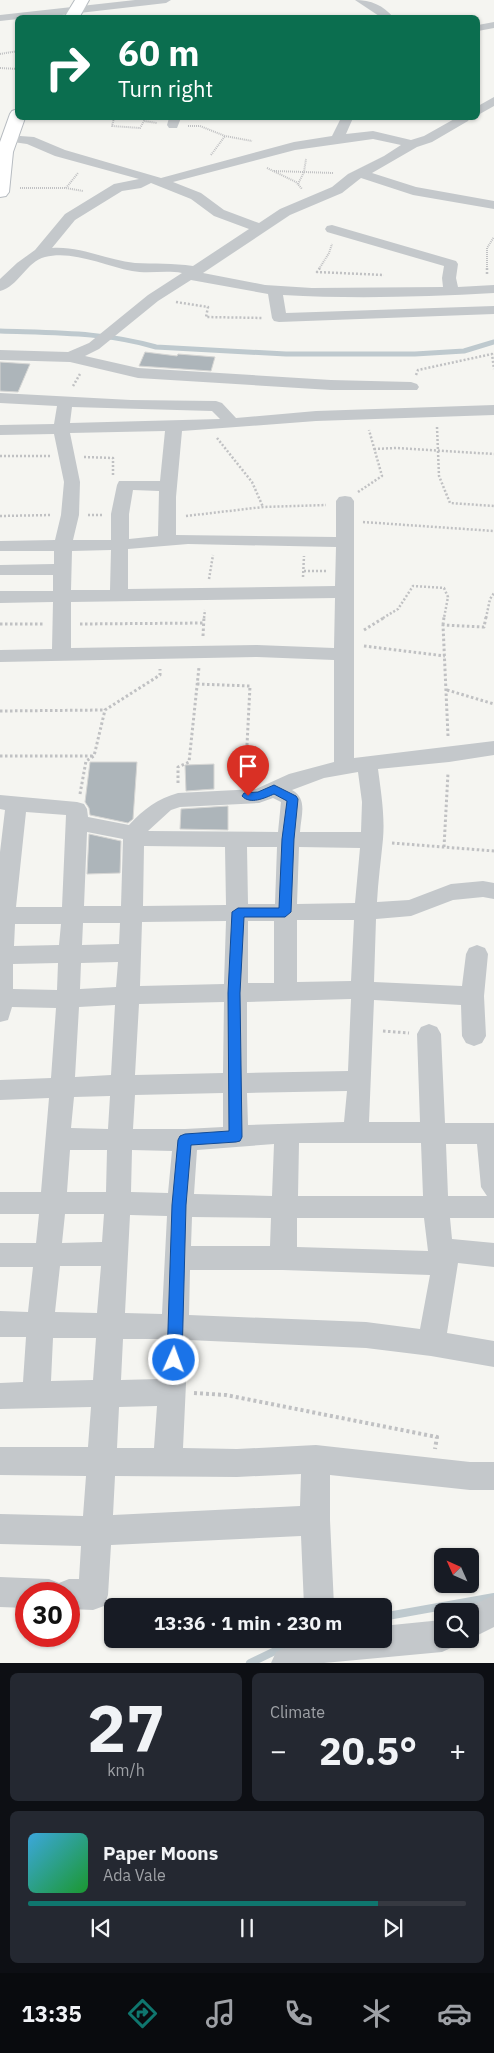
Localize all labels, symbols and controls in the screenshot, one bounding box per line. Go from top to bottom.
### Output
text: 60 m [118,30,200,76]
icon: right [35,35,100,100]
text: Turn right [118,74,213,103]
pin [227,745,269,796]
icon: arrive [234,752,262,780]
position arrow [147,1333,199,1385]
north arrow [434,1548,479,1592]
map controls [434,1548,479,1648]
speed limit sign: 30 [15,1582,80,1647]
button: search [434,1603,479,1648]
text: 13:36 · 1 min · 230 m [154,1611,342,1635]
text: 27 [87,1685,165,1770]
text: Climate [270,1702,325,1722]
text: 20.5° [319,1726,417,1775]
text: − [270,1732,287,1769]
text: + [449,1732,466,1769]
text: km/h [107,1760,145,1780]
text: Paper Moons [103,1841,218,1865]
text: Ada Vale [103,1865,166,1885]
icon: previous [87,1914,115,1942]
icon: pause [233,1914,261,1942]
icon: next [379,1914,407,1942]
icon: directions [125,1996,160,2031]
icon: music [203,1996,238,2031]
icon: phone [281,1996,316,2031]
icon: climate [359,1996,394,2031]
icon: car [437,1996,472,2031]
text: 13:35 [22,1999,82,2028]

